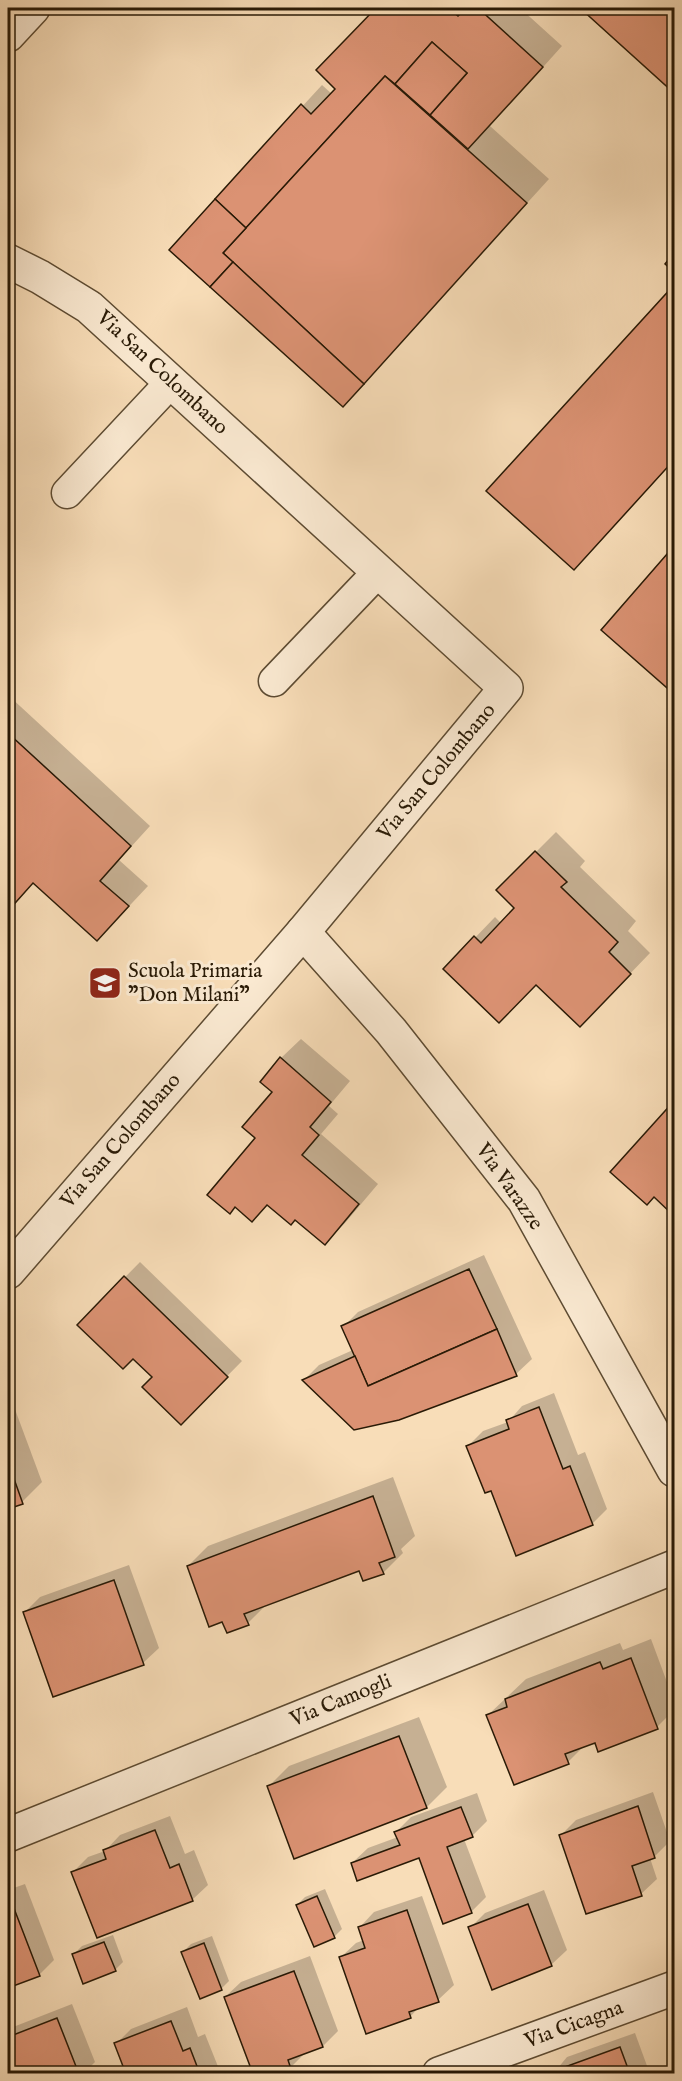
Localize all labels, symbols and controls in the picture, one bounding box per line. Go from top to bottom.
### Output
street label: Via San Colombano [90,304,234,441]
street label: Via San Colombano [371,698,502,847]
place label: Scuola Primaria "Don Milani" [128,958,263,1009]
school or university icon: Scuola Primaria "Don Milani" [87,965,123,1001]
street label: Via San Colombano [54,1068,187,1215]
street label: Via Varazze [469,1137,549,1236]
street label: Via Camogli [285,1668,396,1734]
street label: Via Cicagna [520,1994,628,2056]

